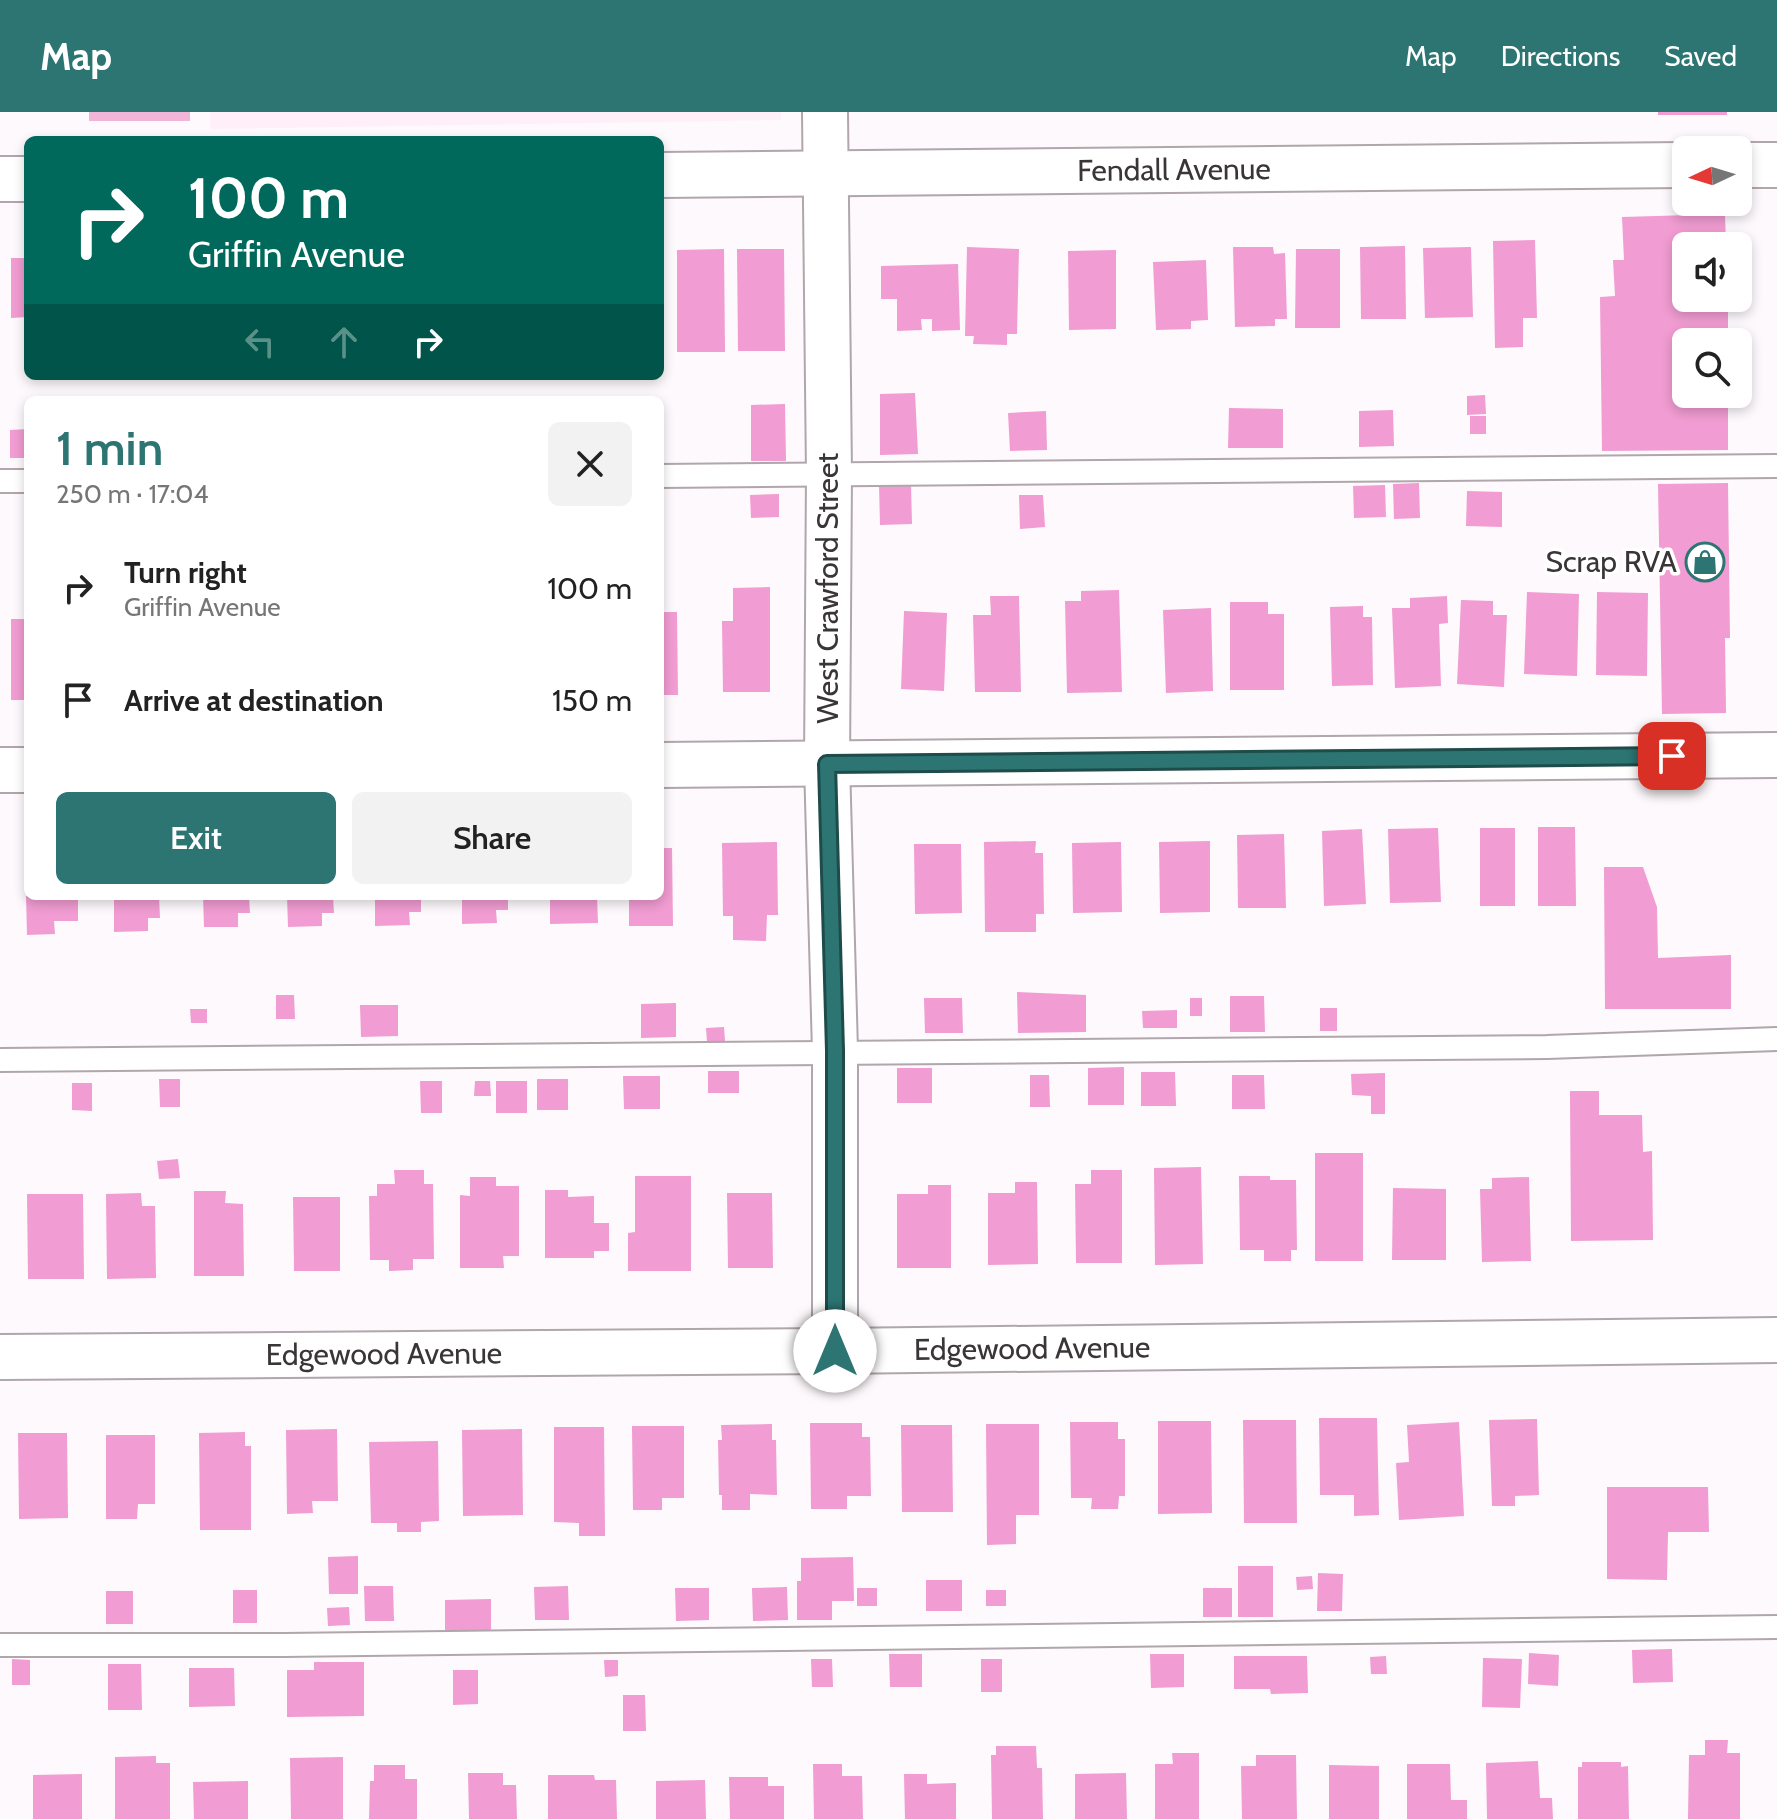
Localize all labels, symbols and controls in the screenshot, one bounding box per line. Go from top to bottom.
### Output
text: Map [40,33,112,80]
text: Map [1405,39,1457,73]
text: Directions [1501,39,1620,73]
text: Saved [1664,39,1737,73]
north arrow [1672,136,1752,216]
map controls [1672,136,1752,408]
street label: Fendall Avenue [1077,150,1271,189]
text: 100 m [188,164,349,232]
icon: right [56,168,160,272]
text: Griffin Avenue [188,232,405,276]
button: sound [1672,232,1752,312]
icon: left [238,320,282,364]
icon: ahead [322,320,366,364]
icon: right [406,320,450,364]
button: search [1672,328,1752,408]
text: 1 min [56,419,163,477]
button: close [548,422,632,506]
street label: West Crawford Street [809,453,846,723]
text: 250 m · 17:04 [56,478,209,510]
shop icon: Scrap RVA [1684,541,1726,583]
place label: Scrap RVA [1545,543,1678,580]
text: Turn right [124,554,247,591]
icon: right [56,566,100,610]
text: 100 m [547,570,632,607]
text: Griffin Avenue [124,591,281,623]
icon: arrive [56,678,100,722]
text: Arrive at destination [124,682,384,719]
text: 150 m [552,682,632,719]
pin [1638,722,1706,790]
icon: arrive [1650,734,1694,778]
button: Exit [56,792,336,884]
button: Share [352,792,632,884]
position arrow [793,1309,877,1393]
street label: Edgewood Avenue [914,1328,1150,1368]
street label: Edgewood Avenue [266,1334,502,1373]

